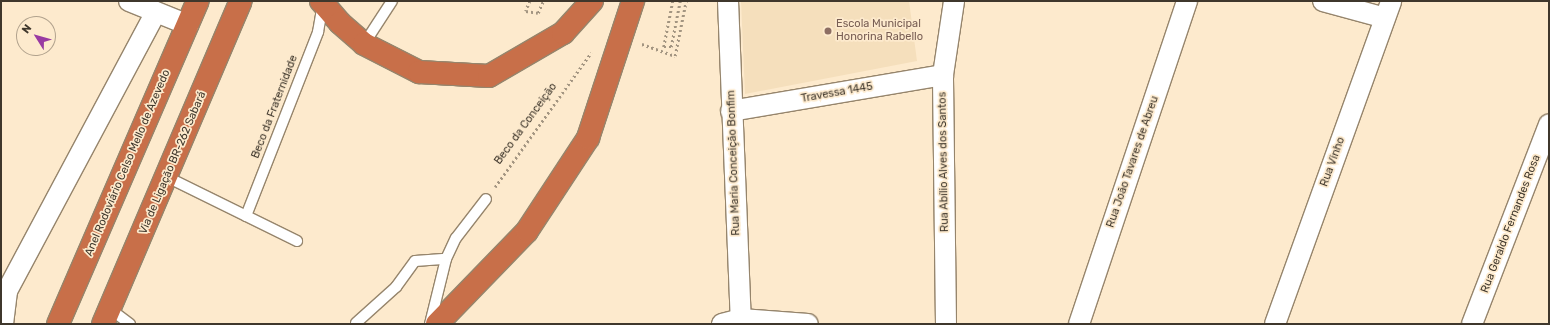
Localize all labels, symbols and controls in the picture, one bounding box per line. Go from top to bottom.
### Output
north arrow [16,16,56,56]
place label: Escola Municipal Honorina Rabello [836,18,923,44]
text: N [19,22,34,36]
marker: Escola Municipal Honorina Rabello [823,26,833,36]
street label: Beco da Fraternidade [249,53,301,161]
street label: Anel Rodoviário Celso Mello de Azevedo [83,68,173,258]
street label: Travessa 1445 [800,80,874,106]
street label: Beco da Conceição [492,81,560,167]
street label: Via de Ligação BR-262 Sabará [137,90,209,236]
street label: Rua Maria Conceição Bonfim [725,90,743,236]
street label: Rua Abílio Alves dos Santos [936,91,952,233]
street label: Rua João Tavares de Abreu [1104,94,1162,230]
street label: Rua Vinho [1318,135,1348,189]
street label: Rua Geraldo Fernandes Rosa [1479,153,1543,295]

